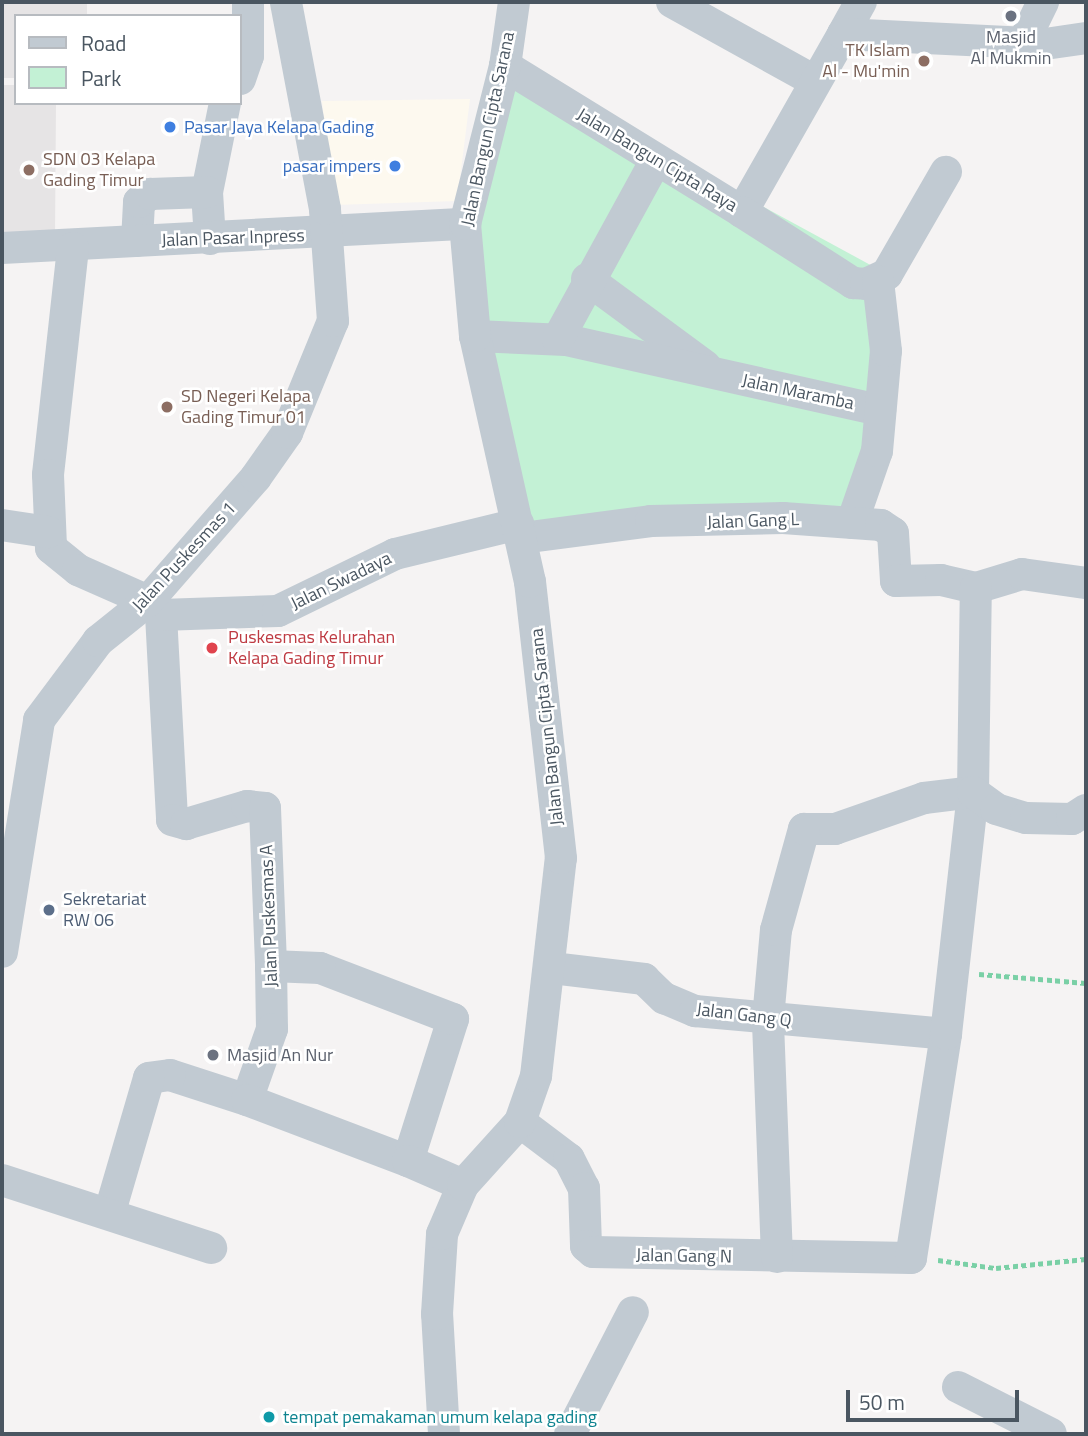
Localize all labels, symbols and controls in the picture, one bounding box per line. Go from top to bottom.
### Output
marker: Masjid Al Mukmin [1003,8,1019,24]
legend [14,14,242,105]
text: Road [81,27,126,59]
place label: Masjid Al Mukmin [971,27,1051,70]
street label: Jalan Bangun Cipta Sarana [457,30,519,228]
place label: TK Islam Al - Mu'min [822,40,910,82]
marker: TK Islam Al - Mu'min [916,53,932,69]
text: Park [81,62,121,94]
street label: Jalan Bangun Cipta Raya [573,104,741,216]
place label: Pasar Jaya Kelapa Gading [184,116,374,138]
marker: Pasar Jaya Kelapa Gading [162,119,178,135]
place label: SDN 03 Kelapa Gading Timur [43,149,155,192]
place label: pasar impers [283,155,381,177]
marker: pasar impers [387,158,403,174]
marker: SDN 03 Kelapa Gading Timur [21,162,37,178]
street label: Jalan Pasar Inpress [161,225,305,251]
street label: Jalan Maramba [740,370,856,414]
place label: SD Negeri Kelapa Gading Timur 01 [181,386,311,428]
marker: SD Negeri Kelapa Gading Timur 01 [159,399,175,415]
street label: Jalan Puskesmas 1 [128,498,240,616]
street label: Jalan Gang L [706,509,800,533]
street label: Jalan Swadaya [287,547,395,615]
place label: Puskesmas Kelurahan Kelapa Gading Timur [228,627,395,670]
street label: Jalan Bangun Cipta Sarana [526,627,568,827]
marker: Puskesmas Kelurahan Kelapa Gading Timur [202,638,222,658]
street label: Jalan Puskesmas A [256,844,282,988]
place label: Sekretariat RW 06 [63,889,146,932]
marker: Sekretariat RW 06 [41,902,57,918]
street label: Jalan Gang Q [695,998,793,1032]
place label: Masjid An Nur [227,1044,333,1066]
marker: Masjid An Nur [205,1047,221,1063]
street label: Jalan Gang N [636,1244,732,1268]
scale bar [850,1376,1023,1420]
text: 50 m [859,1386,905,1418]
place label: tempat pemakaman umum kelapa gading [283,1406,597,1428]
marker: tempat pemakaman umum kelapa gading [261,1409,277,1425]

